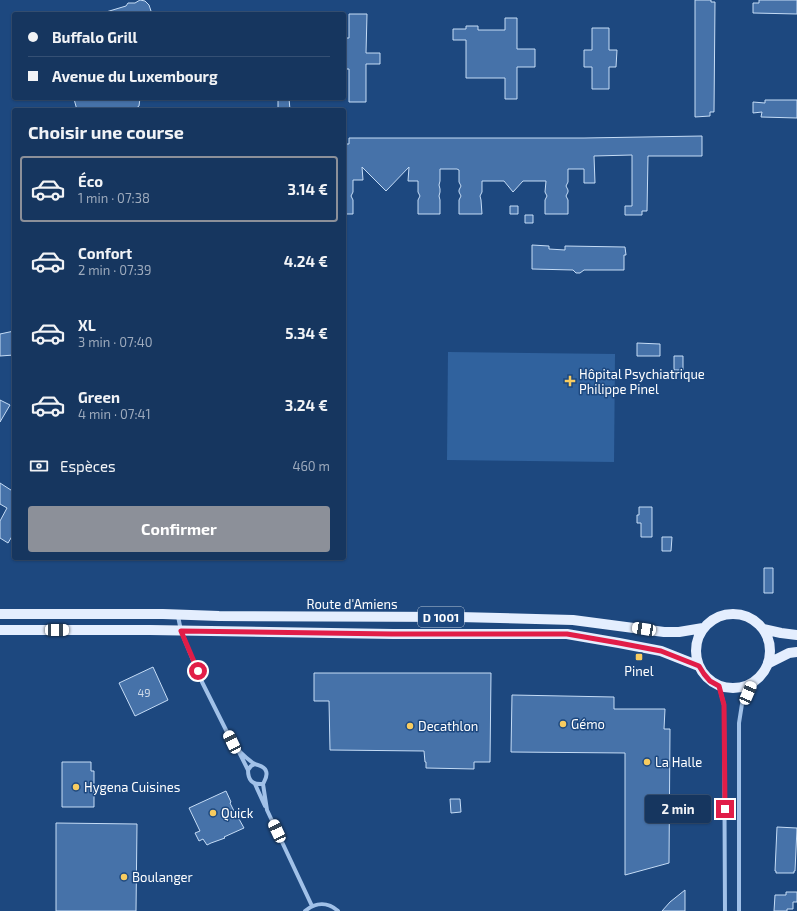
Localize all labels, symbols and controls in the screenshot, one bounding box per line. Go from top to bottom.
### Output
text: Buffalo Grill [52,28,137,46]
text: Avenue du Luxembourg [52,67,218,85]
text: Choisir une course [28,121,184,143]
icon: car [30,171,66,207]
text: Éco [78,172,103,190]
text: 3.14 € [288,180,328,198]
text: 1 min · 07:38 [78,190,150,206]
icon: car [30,243,66,279]
text: Confort [78,244,132,262]
text: 4.24 € [284,252,328,270]
text: 2 min · 07:39 [78,262,151,278]
icon: car [30,315,66,351]
text: XL [78,316,96,334]
text: 5.34 € [285,324,328,342]
text: 3 min · 07:40 [78,334,153,350]
place label: Hôpital Psychiatrique Philippe Pinel [579,366,705,397]
marker: Hôpital Psychiatrique Philippe Pinel [564,375,576,387]
icon: car [30,387,66,423]
text: Green [78,388,120,406]
text: 3.24 € [285,396,328,414]
text: 4 min · 07:41 [78,406,151,422]
icon: cash [28,455,50,477]
text: Espèces [60,457,116,475]
text: 460 m [292,458,330,474]
button: Confirmer [28,506,330,552]
street label: Route d'Amiens [306,596,398,612]
road number: D 1001 [418,607,464,627]
car [631,621,657,637]
car [45,624,69,636]
marker: Pinel [634,652,644,662]
route start [189,662,207,680]
place label: Pinel [624,663,654,679]
car [738,680,758,706]
house number: 49 [137,686,151,699]
place label: Gémo [571,716,605,732]
place label: Decathlon [418,718,478,734]
marker: Gémo [558,719,568,729]
marker: Decathlon [405,721,415,731]
car [221,729,243,755]
place label: La Halle [655,754,702,770]
marker: La Halle [642,757,652,767]
place label: Hygena Cuisines [84,779,180,795]
marker: Hygena Cuisines [71,782,81,792]
callout: 2 min [645,795,711,823]
route end [716,800,734,818]
text: 2 min [661,801,695,817]
place label: Quick [221,805,254,821]
marker: Quick [208,808,218,818]
car [266,818,288,844]
place label: Boulanger [132,869,193,885]
marker: Boulanger [119,872,129,882]

